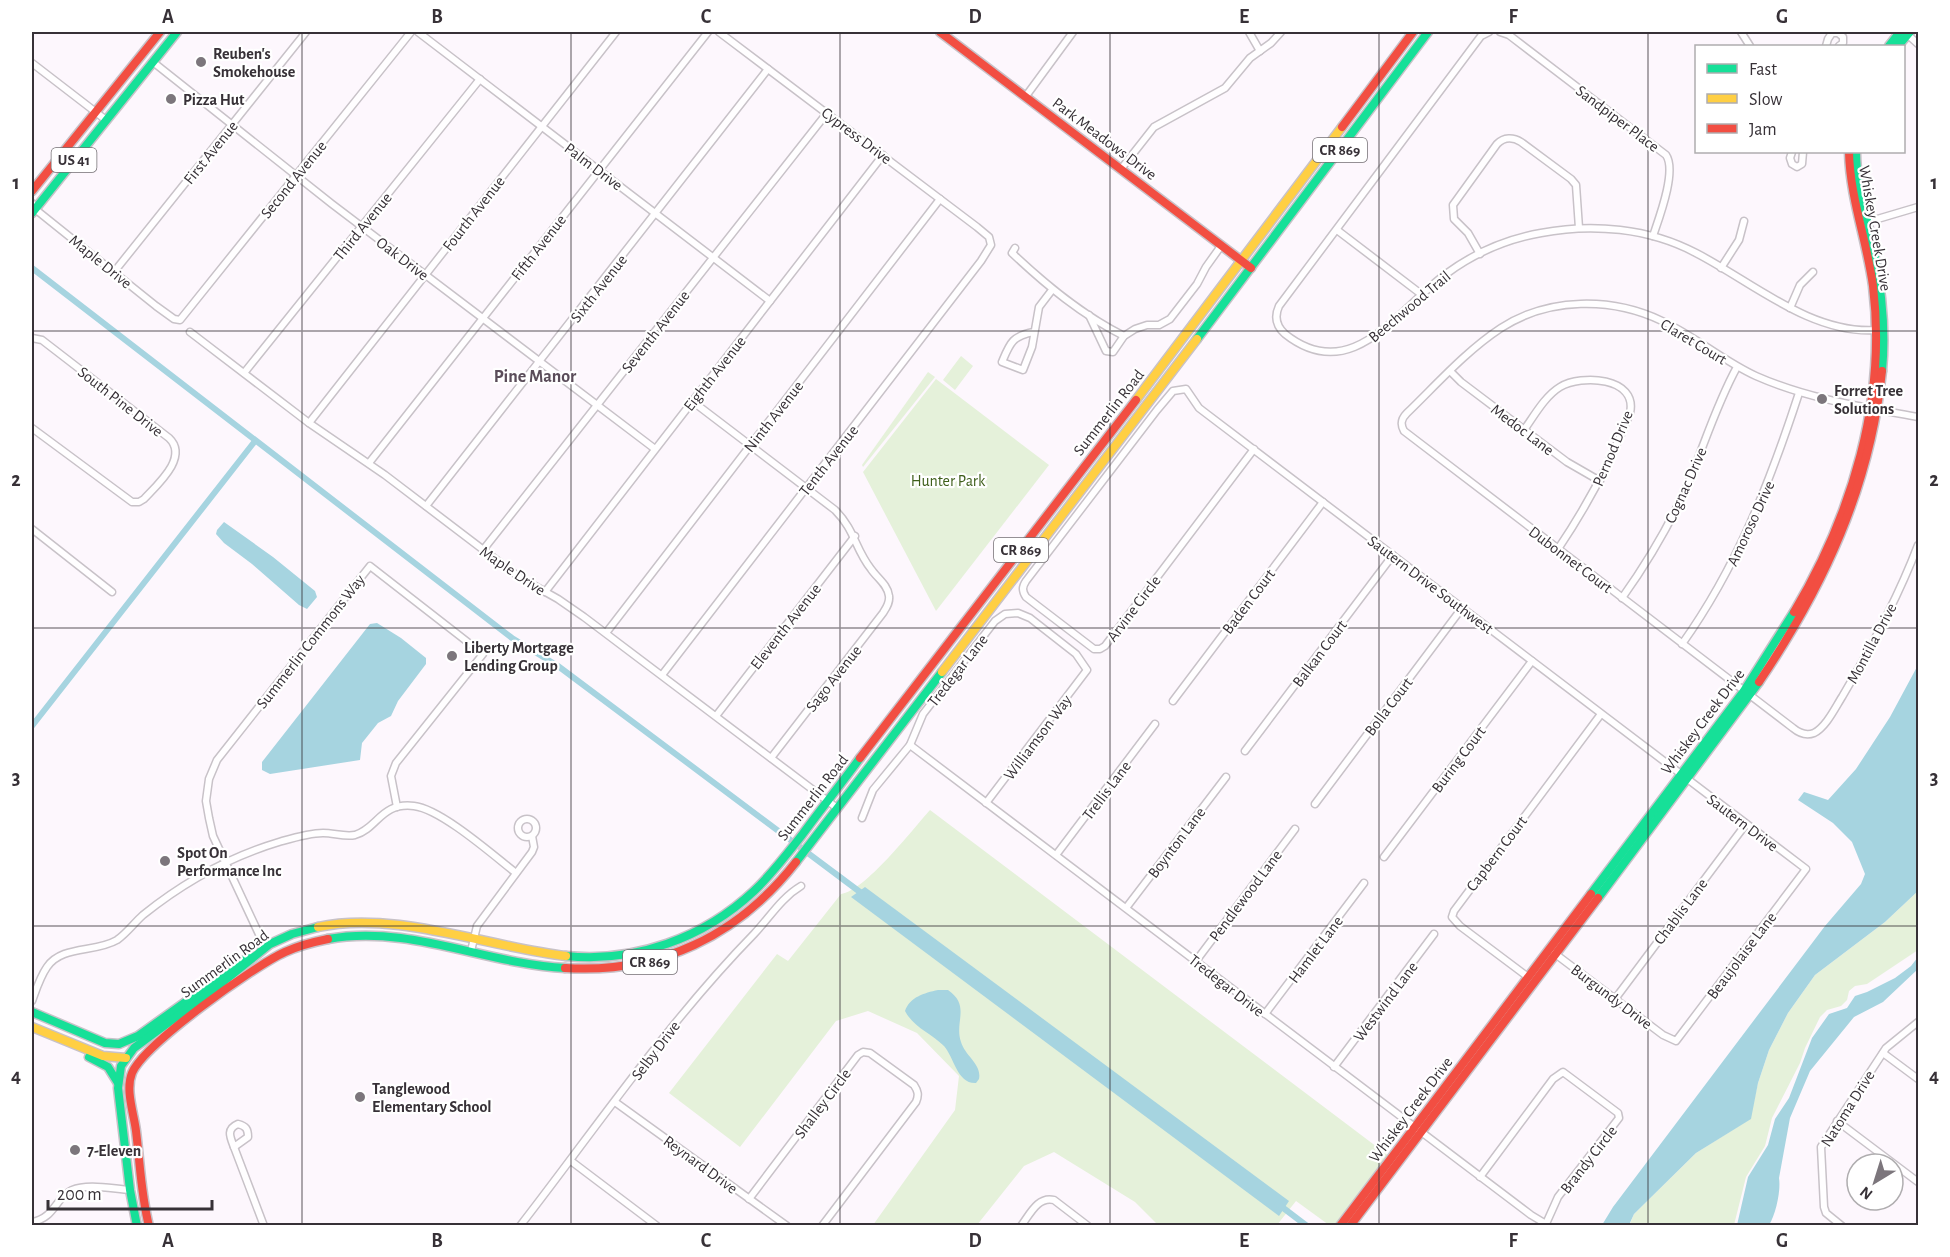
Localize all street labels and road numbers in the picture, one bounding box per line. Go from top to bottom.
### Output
street label: Sandpiper Place [1573,82,1662,155]
street label: Park Meadows Drive [1049,95,1159,183]
street label: Cypress Drive [818,104,894,168]
street label: First Avenue [181,118,241,187]
street label: Second Avenue [258,138,330,221]
road number: CR 869 [1313,138,1367,162]
street label: Palm Drive [561,140,625,194]
road number: US 41 [52,148,97,172]
street label: Whiskey Creek Drive [1855,164,1894,292]
street label: Fourth Avenue [440,173,508,254]
street label: Third Avenue [331,190,395,264]
street label: Fifth Avenue [508,212,569,283]
street label: Maple Drive [66,232,135,292]
street label: Oak Drive [373,234,431,283]
street label: Sixth Avenue [568,252,630,325]
street label: Beechwood Trail [1366,268,1454,346]
street label: Seventh Avenue [619,287,693,376]
street label: Claret Court [1658,316,1729,368]
street label: Eighth Avenue [681,333,749,414]
street label: South Pine Drive [75,364,166,440]
street label: Summerlin Road [1070,367,1147,459]
street label: Ninth Avenue [741,378,806,455]
street label: Medoc Lane [1488,401,1557,459]
street label: Pernod Drive [1590,408,1636,489]
street label: Tenth Avenue [796,422,861,499]
street label: Cognac Drive [1662,445,1710,526]
street label: Amoroso Drive [1724,478,1778,569]
street label: Dubonnet Court [1526,523,1615,596]
street label: Sautern Drive Southwest [1365,533,1496,637]
road number: CR 869 [994,538,1048,562]
street label: Maple Drive [477,543,548,599]
street label: Baden Court [1219,566,1278,637]
street label: Summerlin Commons Way [254,571,369,712]
street label: Arvine Circle [1104,573,1164,645]
street label: Eleventh Avenue [747,581,824,672]
street label: Montilla Drive [1844,601,1900,686]
street label: Balkan Court [1290,617,1350,690]
street label: Tredegar Lane [925,631,991,710]
street label: Sago Avenue [803,642,865,715]
street label: Whiskey Creek Drive [1658,666,1748,778]
street label: Bolla Court [1362,674,1416,739]
street label: Williamson Way [1001,692,1076,784]
street label: Buring Court [1429,723,1489,796]
street label: Summerlin Road [774,752,851,844]
street label: Trellis Lane [1080,758,1134,823]
street label: Sautern Drive [1704,791,1781,855]
street label: Boynton Lane [1145,804,1209,882]
street label: Capbern Court [1463,813,1530,894]
street label: Pendlewood Lane [1206,847,1285,944]
street label: Chablis Lane [1651,876,1711,948]
street label: Beaujolaise Lane [1704,909,1780,1003]
street label: Hamlet Lane [1286,913,1346,986]
street label: Summerlin Road [178,927,271,1001]
road number: CR 869 [623,950,677,974]
street label: Tredegar Drive [1186,952,1267,1020]
street label: Westwind Lane [1351,959,1421,1044]
street label: Burgundy Drive [1567,961,1655,1033]
street label: Selby Drive [629,1018,684,1084]
street label: Whiskey Creek Drive [1366,1054,1456,1166]
street label: Shalley Circle [792,1066,855,1142]
street label: Natoma Drive [1818,1068,1878,1150]
street label: Brandy Circle [1557,1123,1621,1197]
street label: Reynard Drive [660,1133,740,1198]

